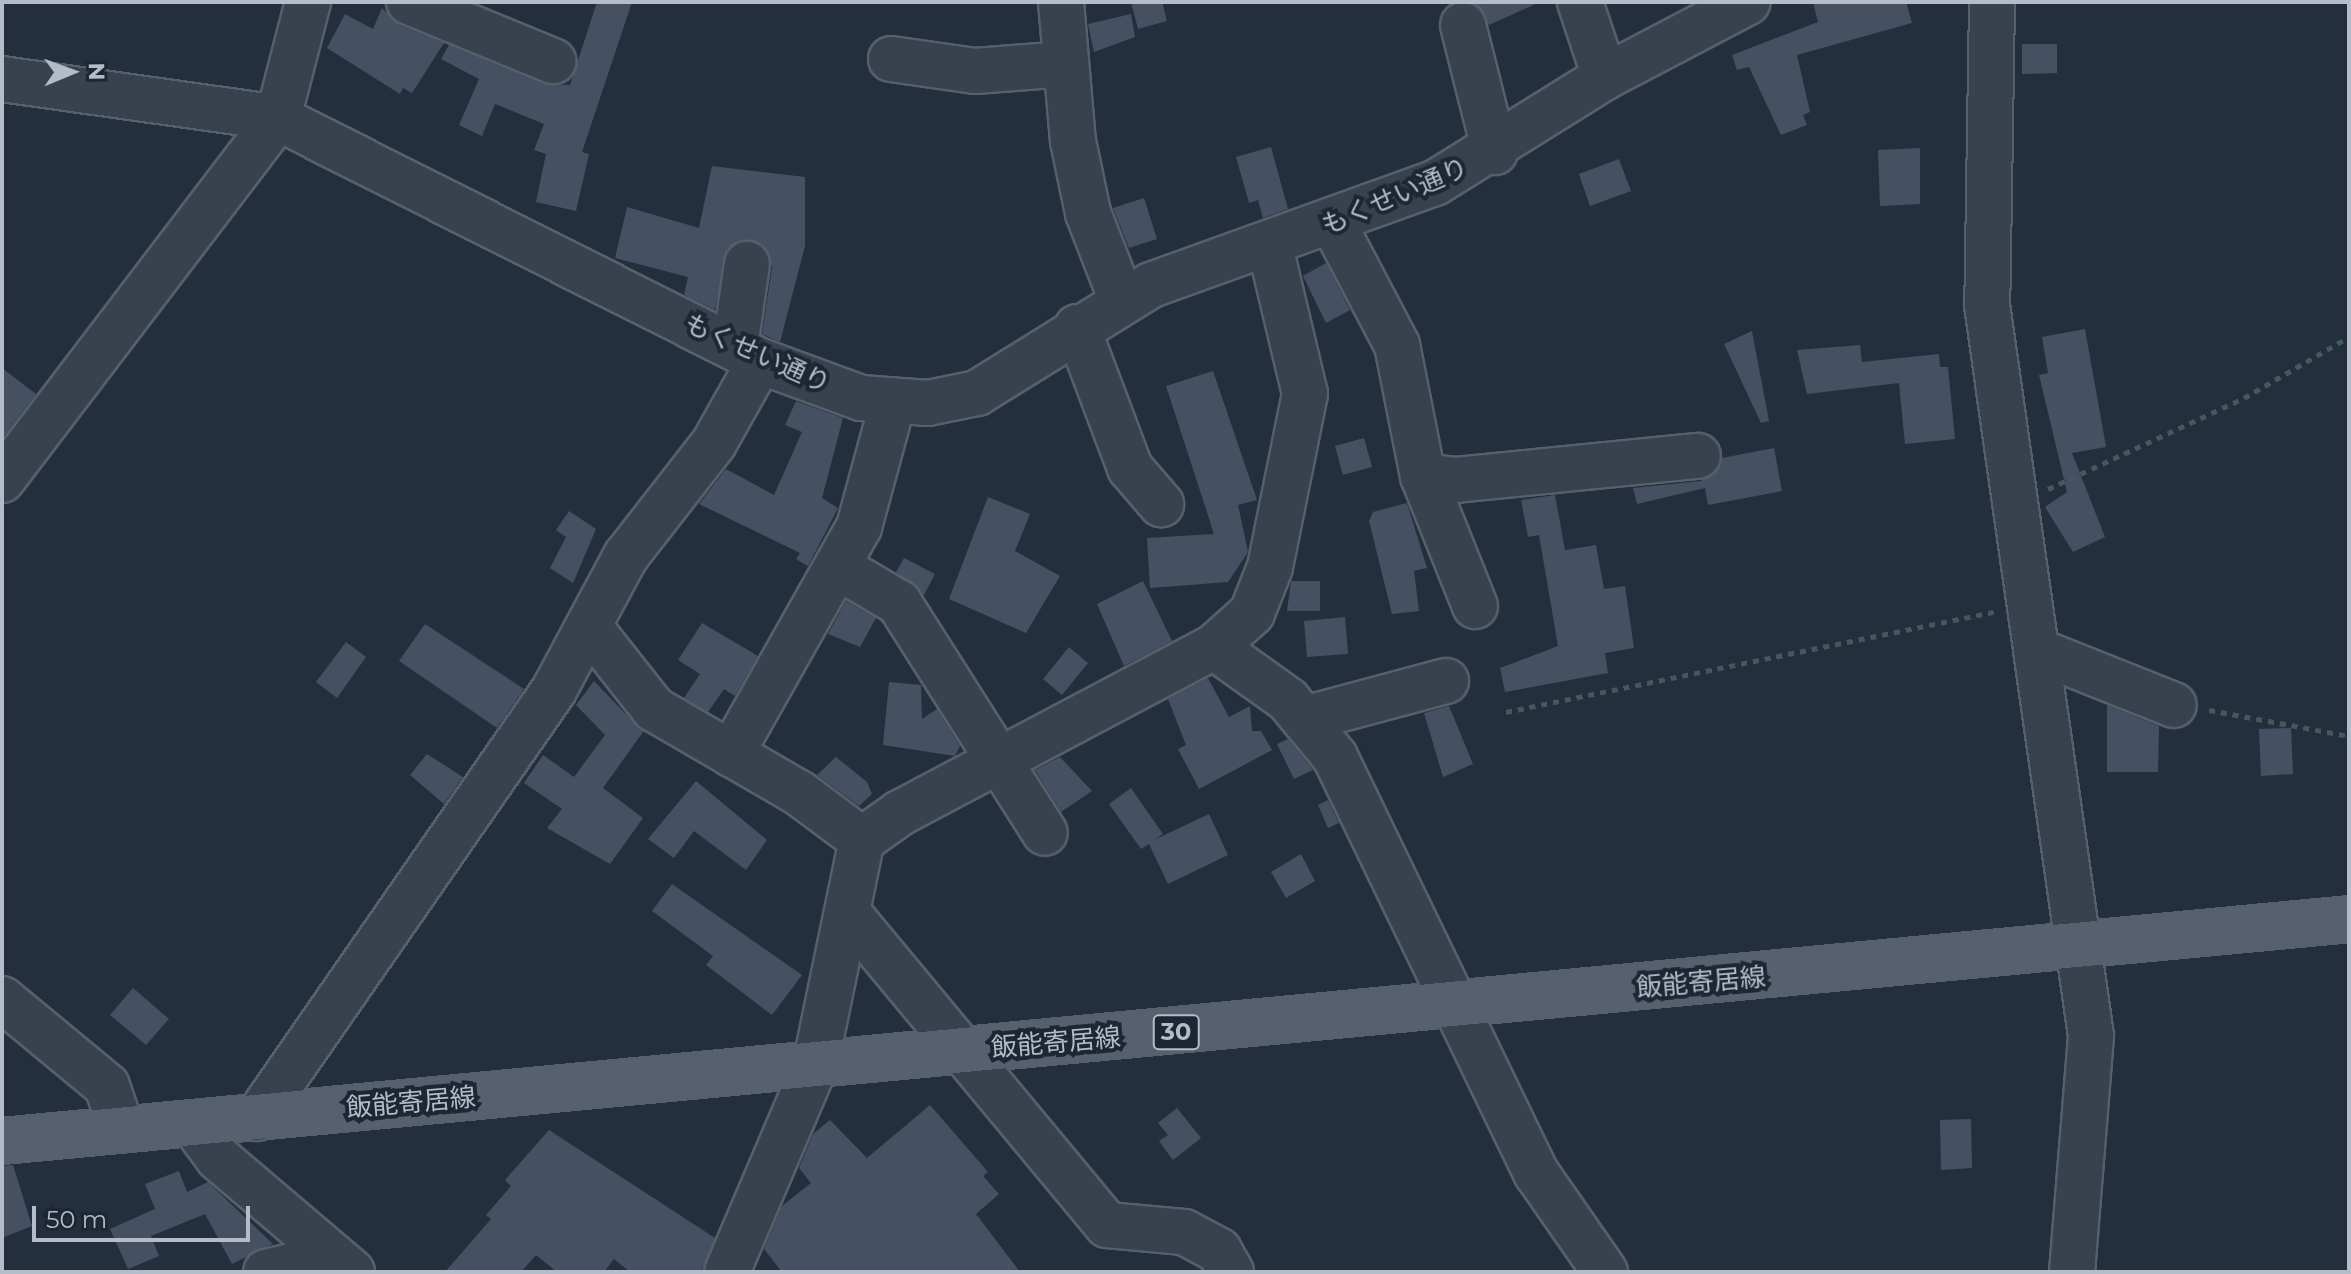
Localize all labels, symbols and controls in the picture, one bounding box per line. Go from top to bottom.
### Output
north arrow [32,32,112,112]
text: N [83,62,110,81]
street label: もくせい通り [1317,152,1473,242]
street label: もくせい通り [679,308,835,400]
street label: 飯能寄居線 [1635,962,1767,1004]
road number: 30 [1152,1012,1200,1052]
street label: 飯能寄居線 [990,1022,1122,1064]
street label: 飯能寄居線 [345,1082,477,1124]
scale bar [36,1190,254,1240]
text: 50 m [46,1205,107,1234]

